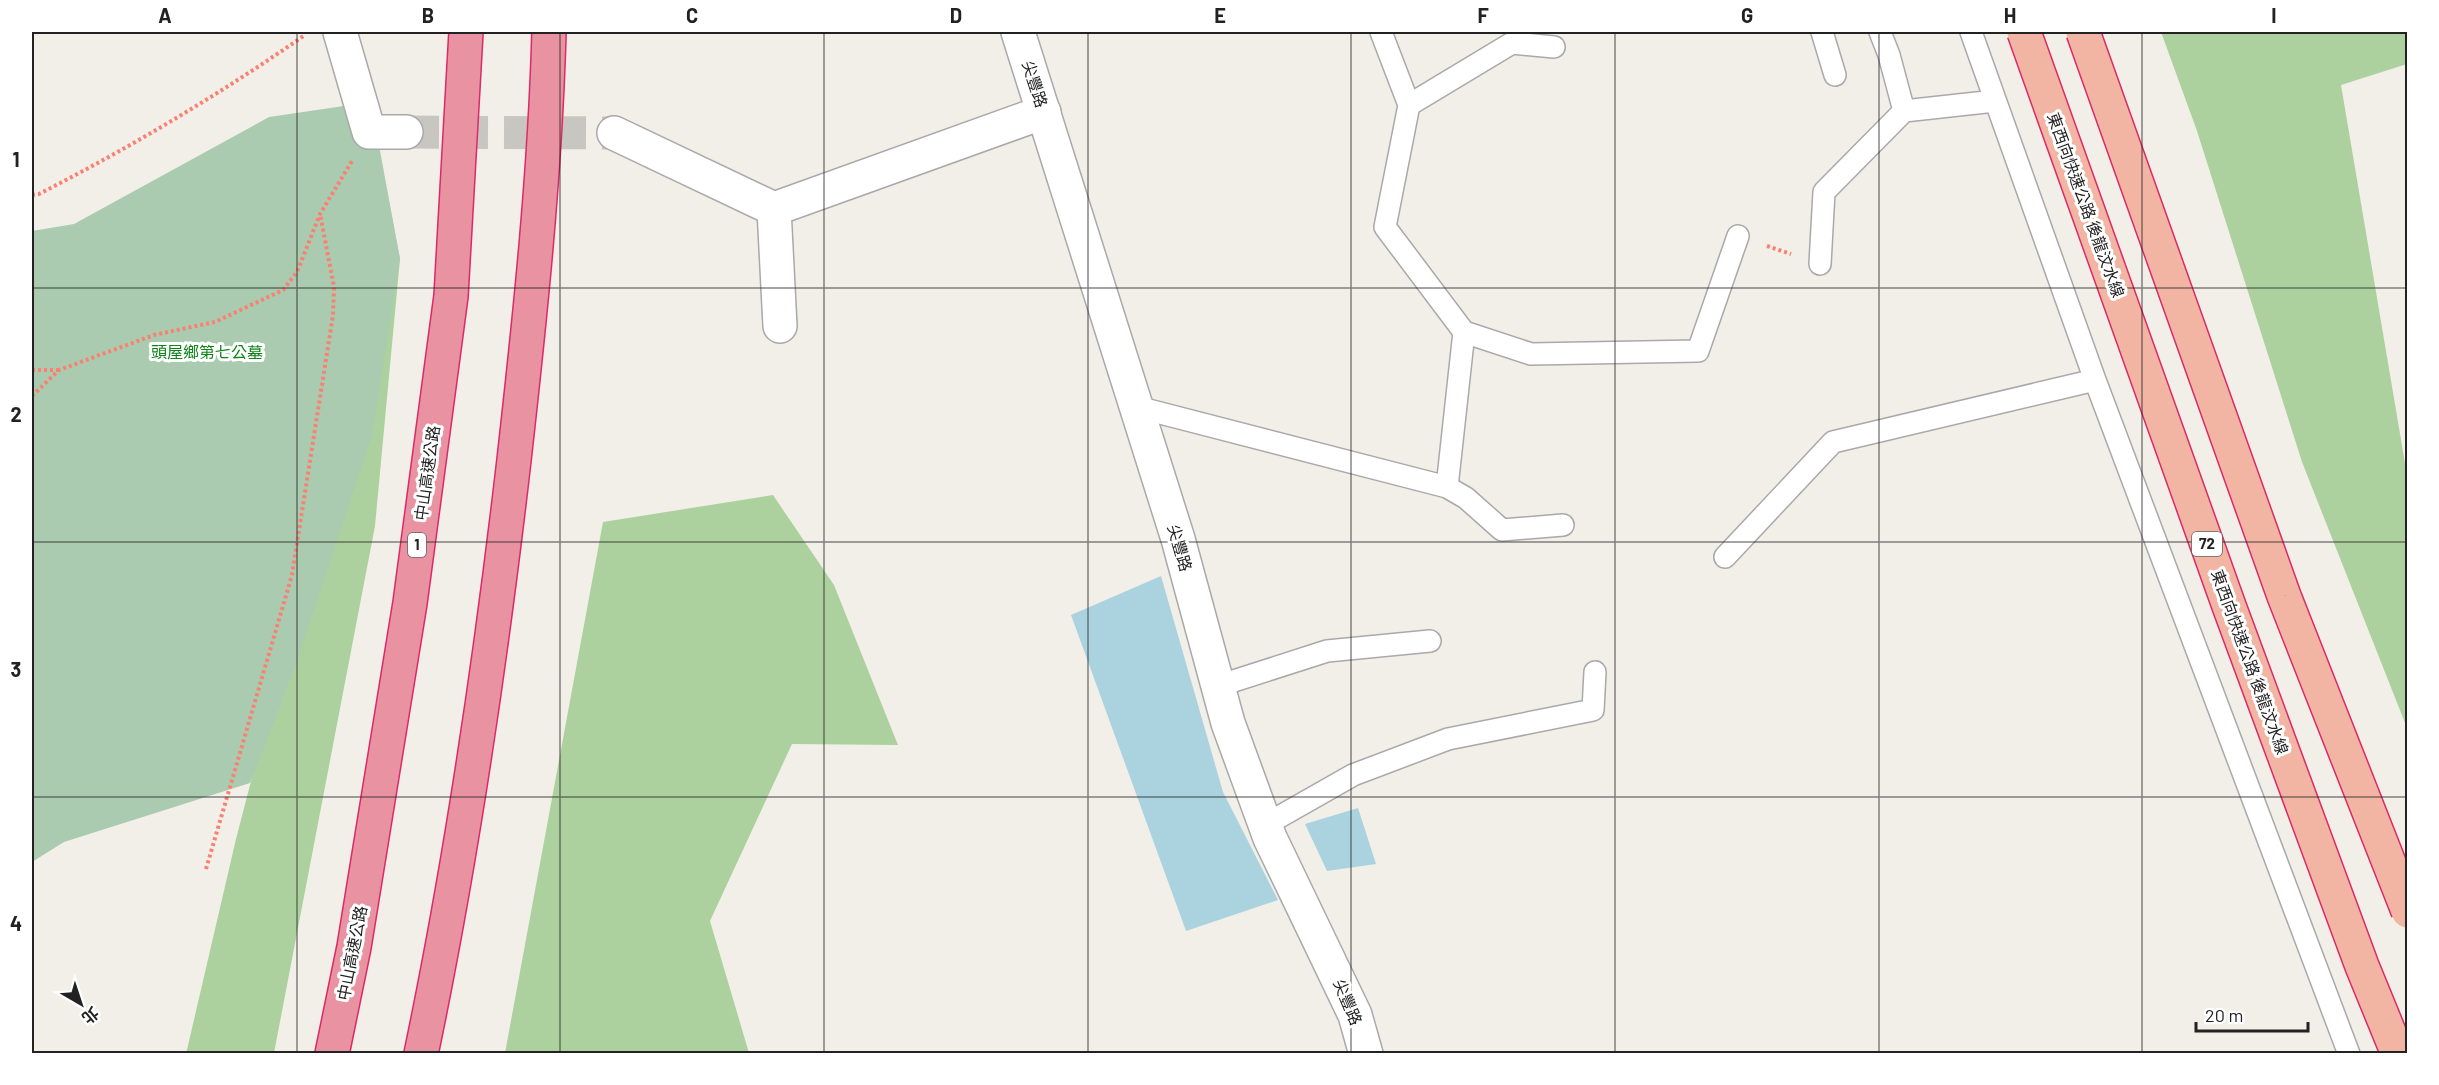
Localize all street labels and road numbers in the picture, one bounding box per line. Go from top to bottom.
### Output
street label: 尖豐路 [1019,58,1052,110]
street label: 東西向快速公路 後龍汶水線 [2044,110,2129,300]
street label: 中山高速公路 [410,424,443,522]
street label: 尖豐路 [1165,522,1196,574]
road number: 72 [2192,532,2222,556]
road number: 1 [408,533,426,557]
street label: 東西向快速公路 後龍汶水線 [2208,567,2293,757]
street label: 中山高速公路 [333,904,370,1002]
street label: 尖豐路 [1330,976,1367,1028]

